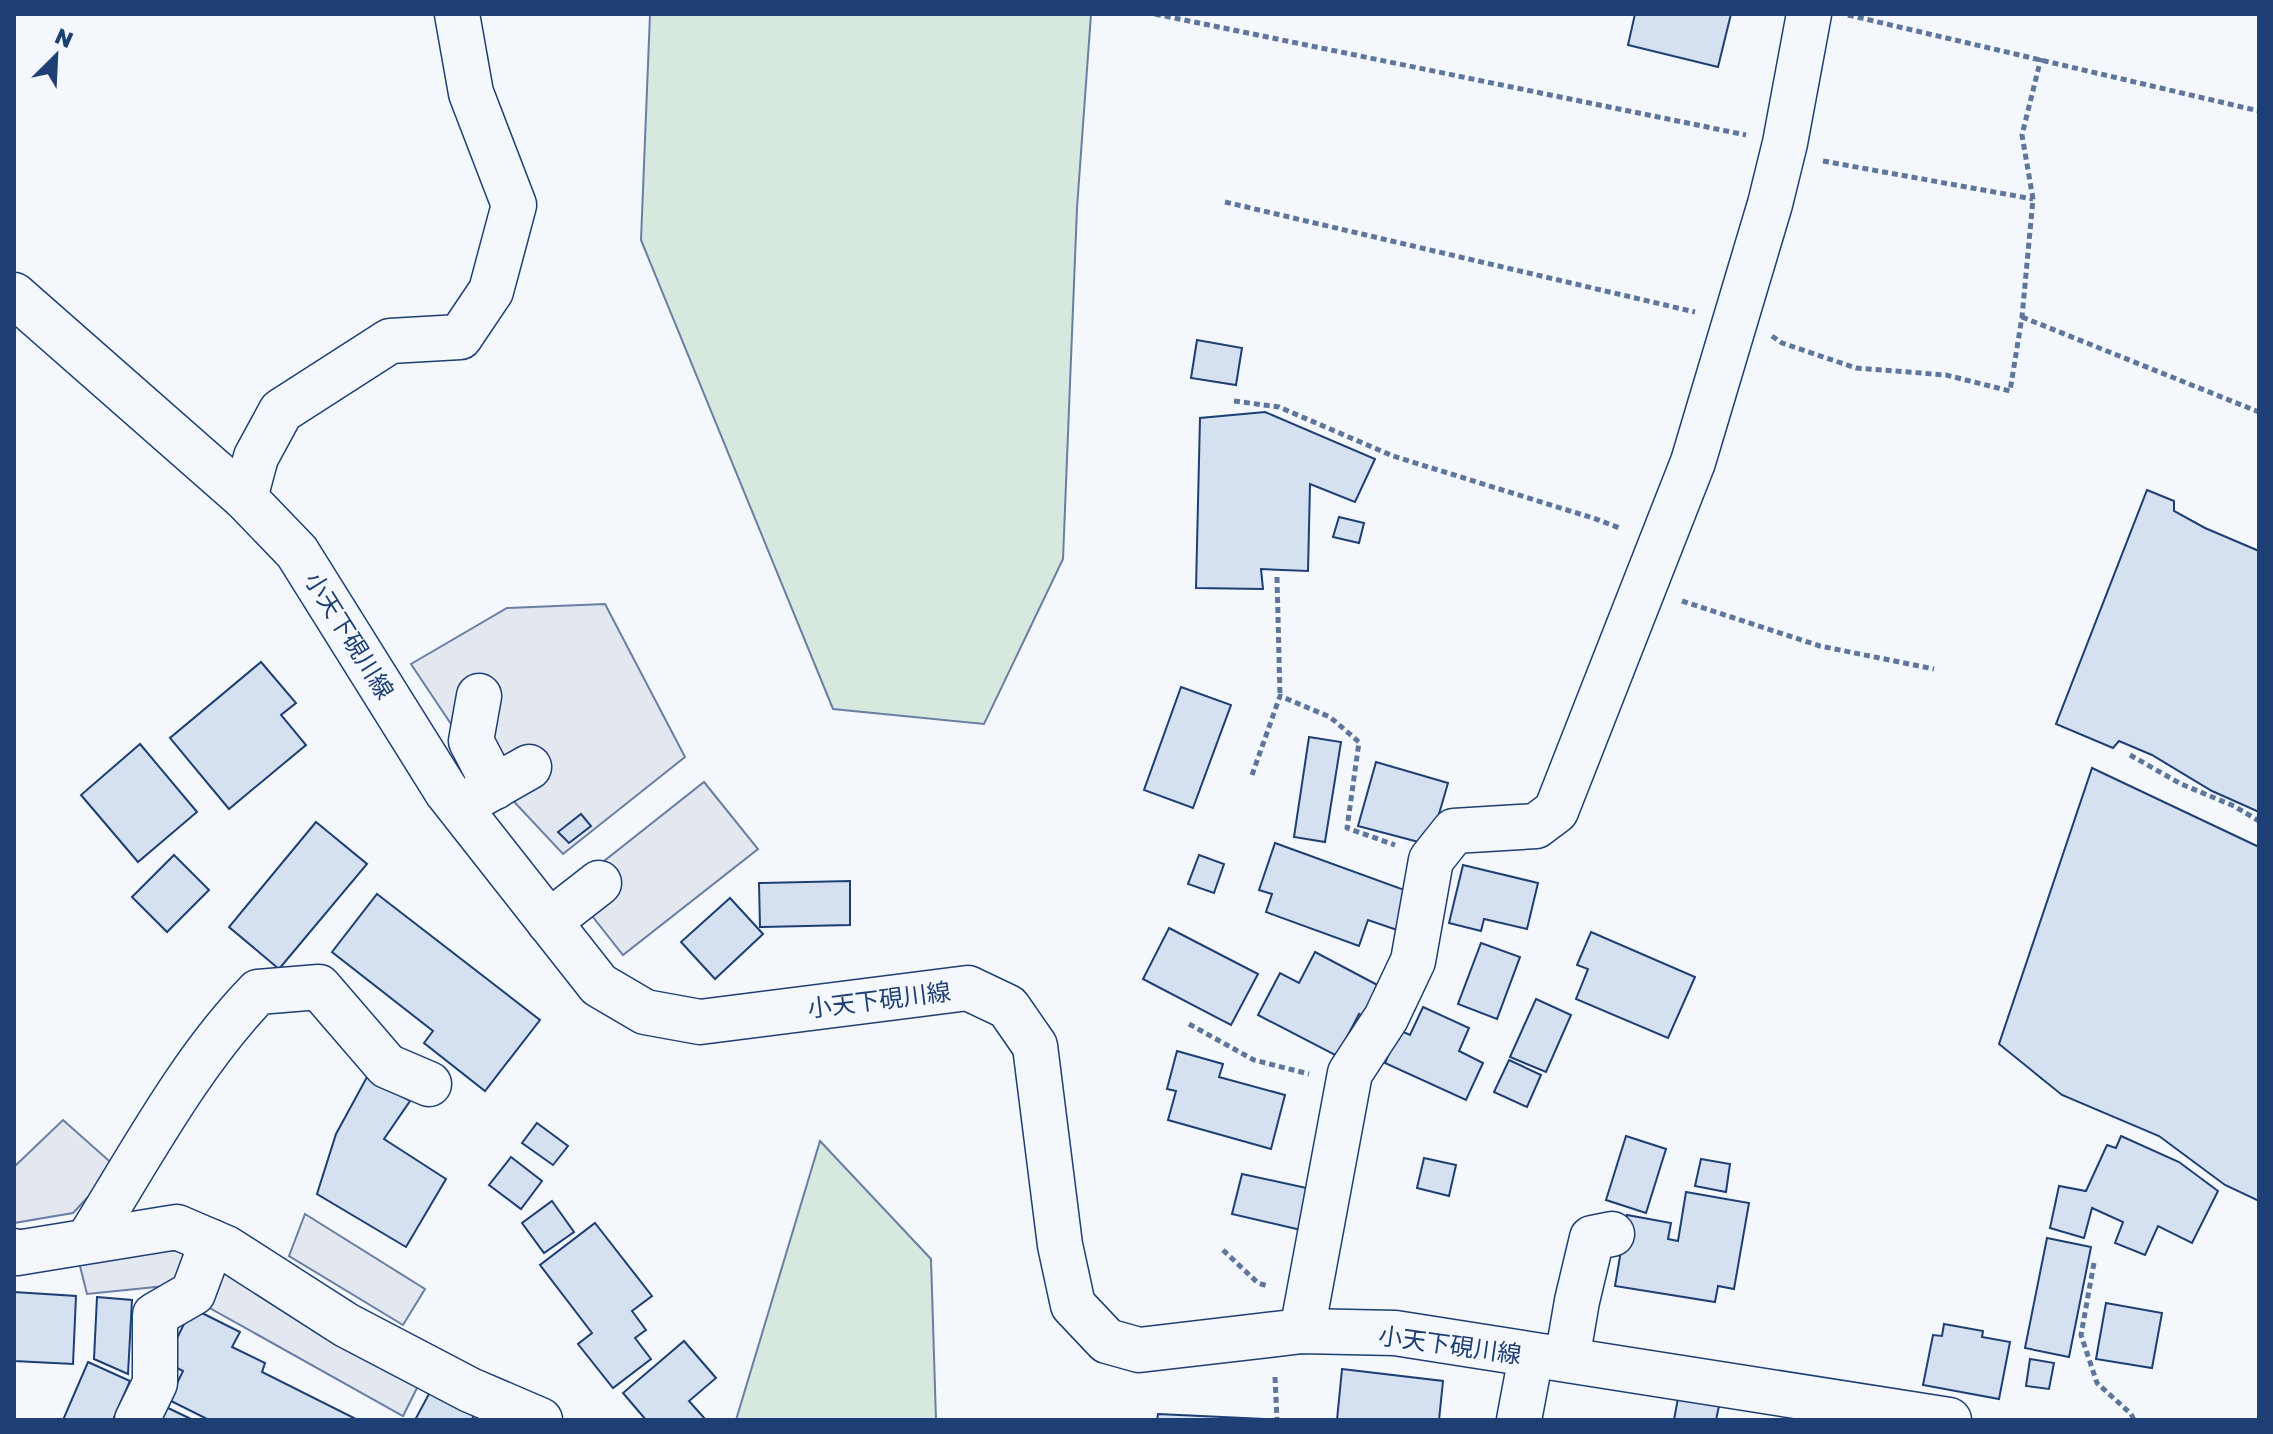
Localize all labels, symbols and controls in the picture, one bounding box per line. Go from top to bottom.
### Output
north arrow [16,16,96,96]
text: N [51,22,77,53]
street label: 小天下硯川線 [300,566,400,704]
street label: 小天下硯川線 [806,976,952,1022]
street label: 小天下硯川線 [1377,1320,1523,1368]

